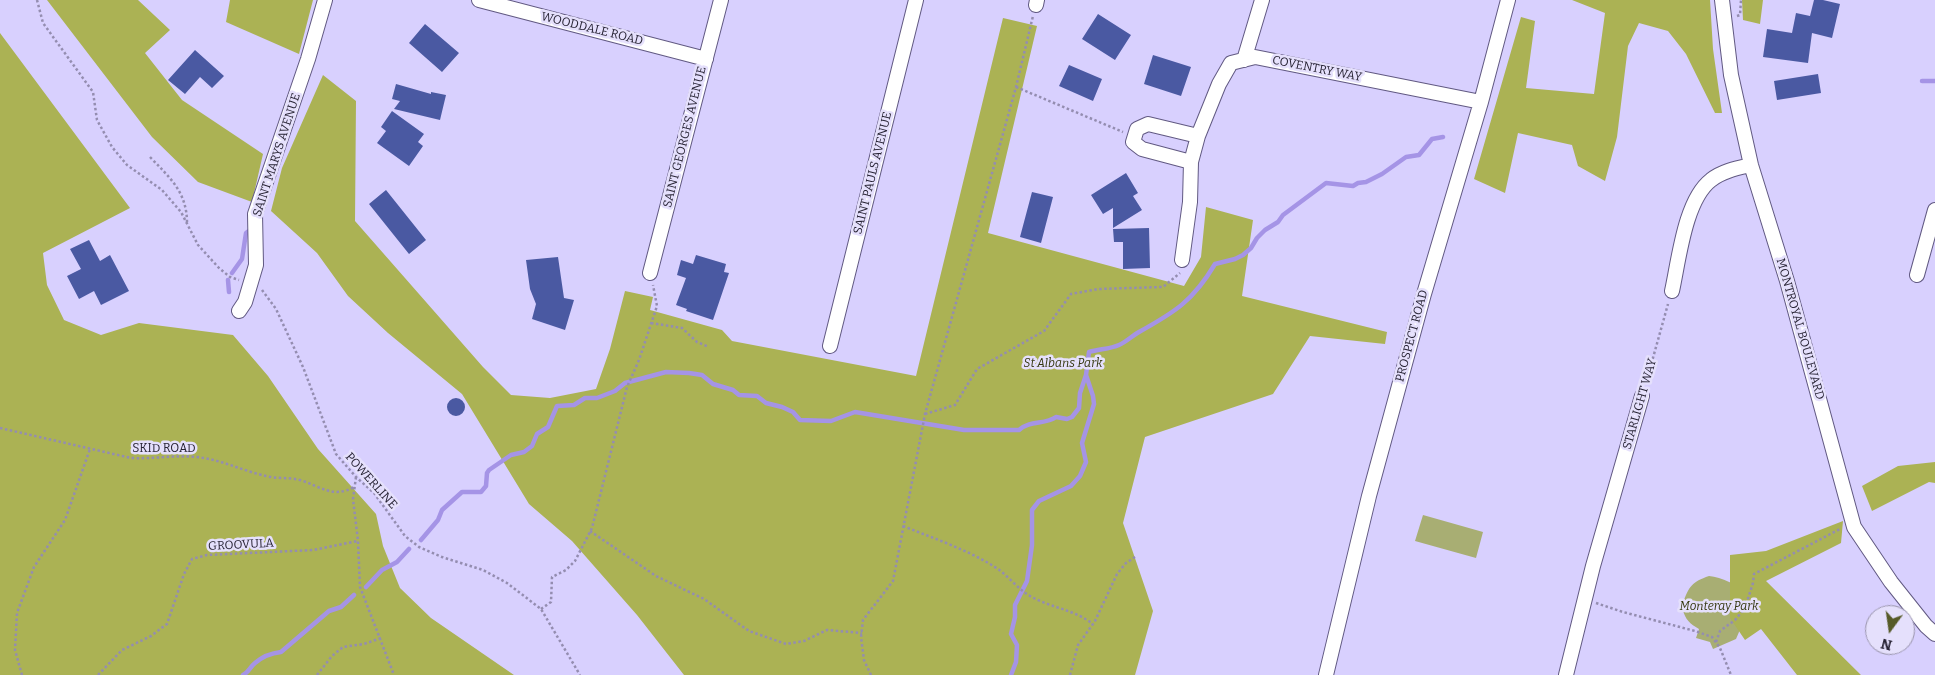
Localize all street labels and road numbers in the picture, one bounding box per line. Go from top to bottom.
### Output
street label: WOODDALE ROAD [540,9,644,49]
street label: COVENTRY WAY [1271,53,1363,85]
street label: SAINT GEORGES AVENUE [660,65,710,209]
street label: SAINT MARYS AVENUE [250,92,304,218]
street label: SAINT PAULS AVENUE [851,110,895,236]
street label: MONTROYAL BOULEVARD [1773,257,1827,401]
street label: PROSPECT ROAD [1393,289,1431,383]
street label: STARLIGHT WAY [1620,357,1660,451]
street label: SKID ROAD [132,442,196,456]
street label: POWERLINE [342,450,400,512]
street label: GROOVULA [208,536,274,554]

